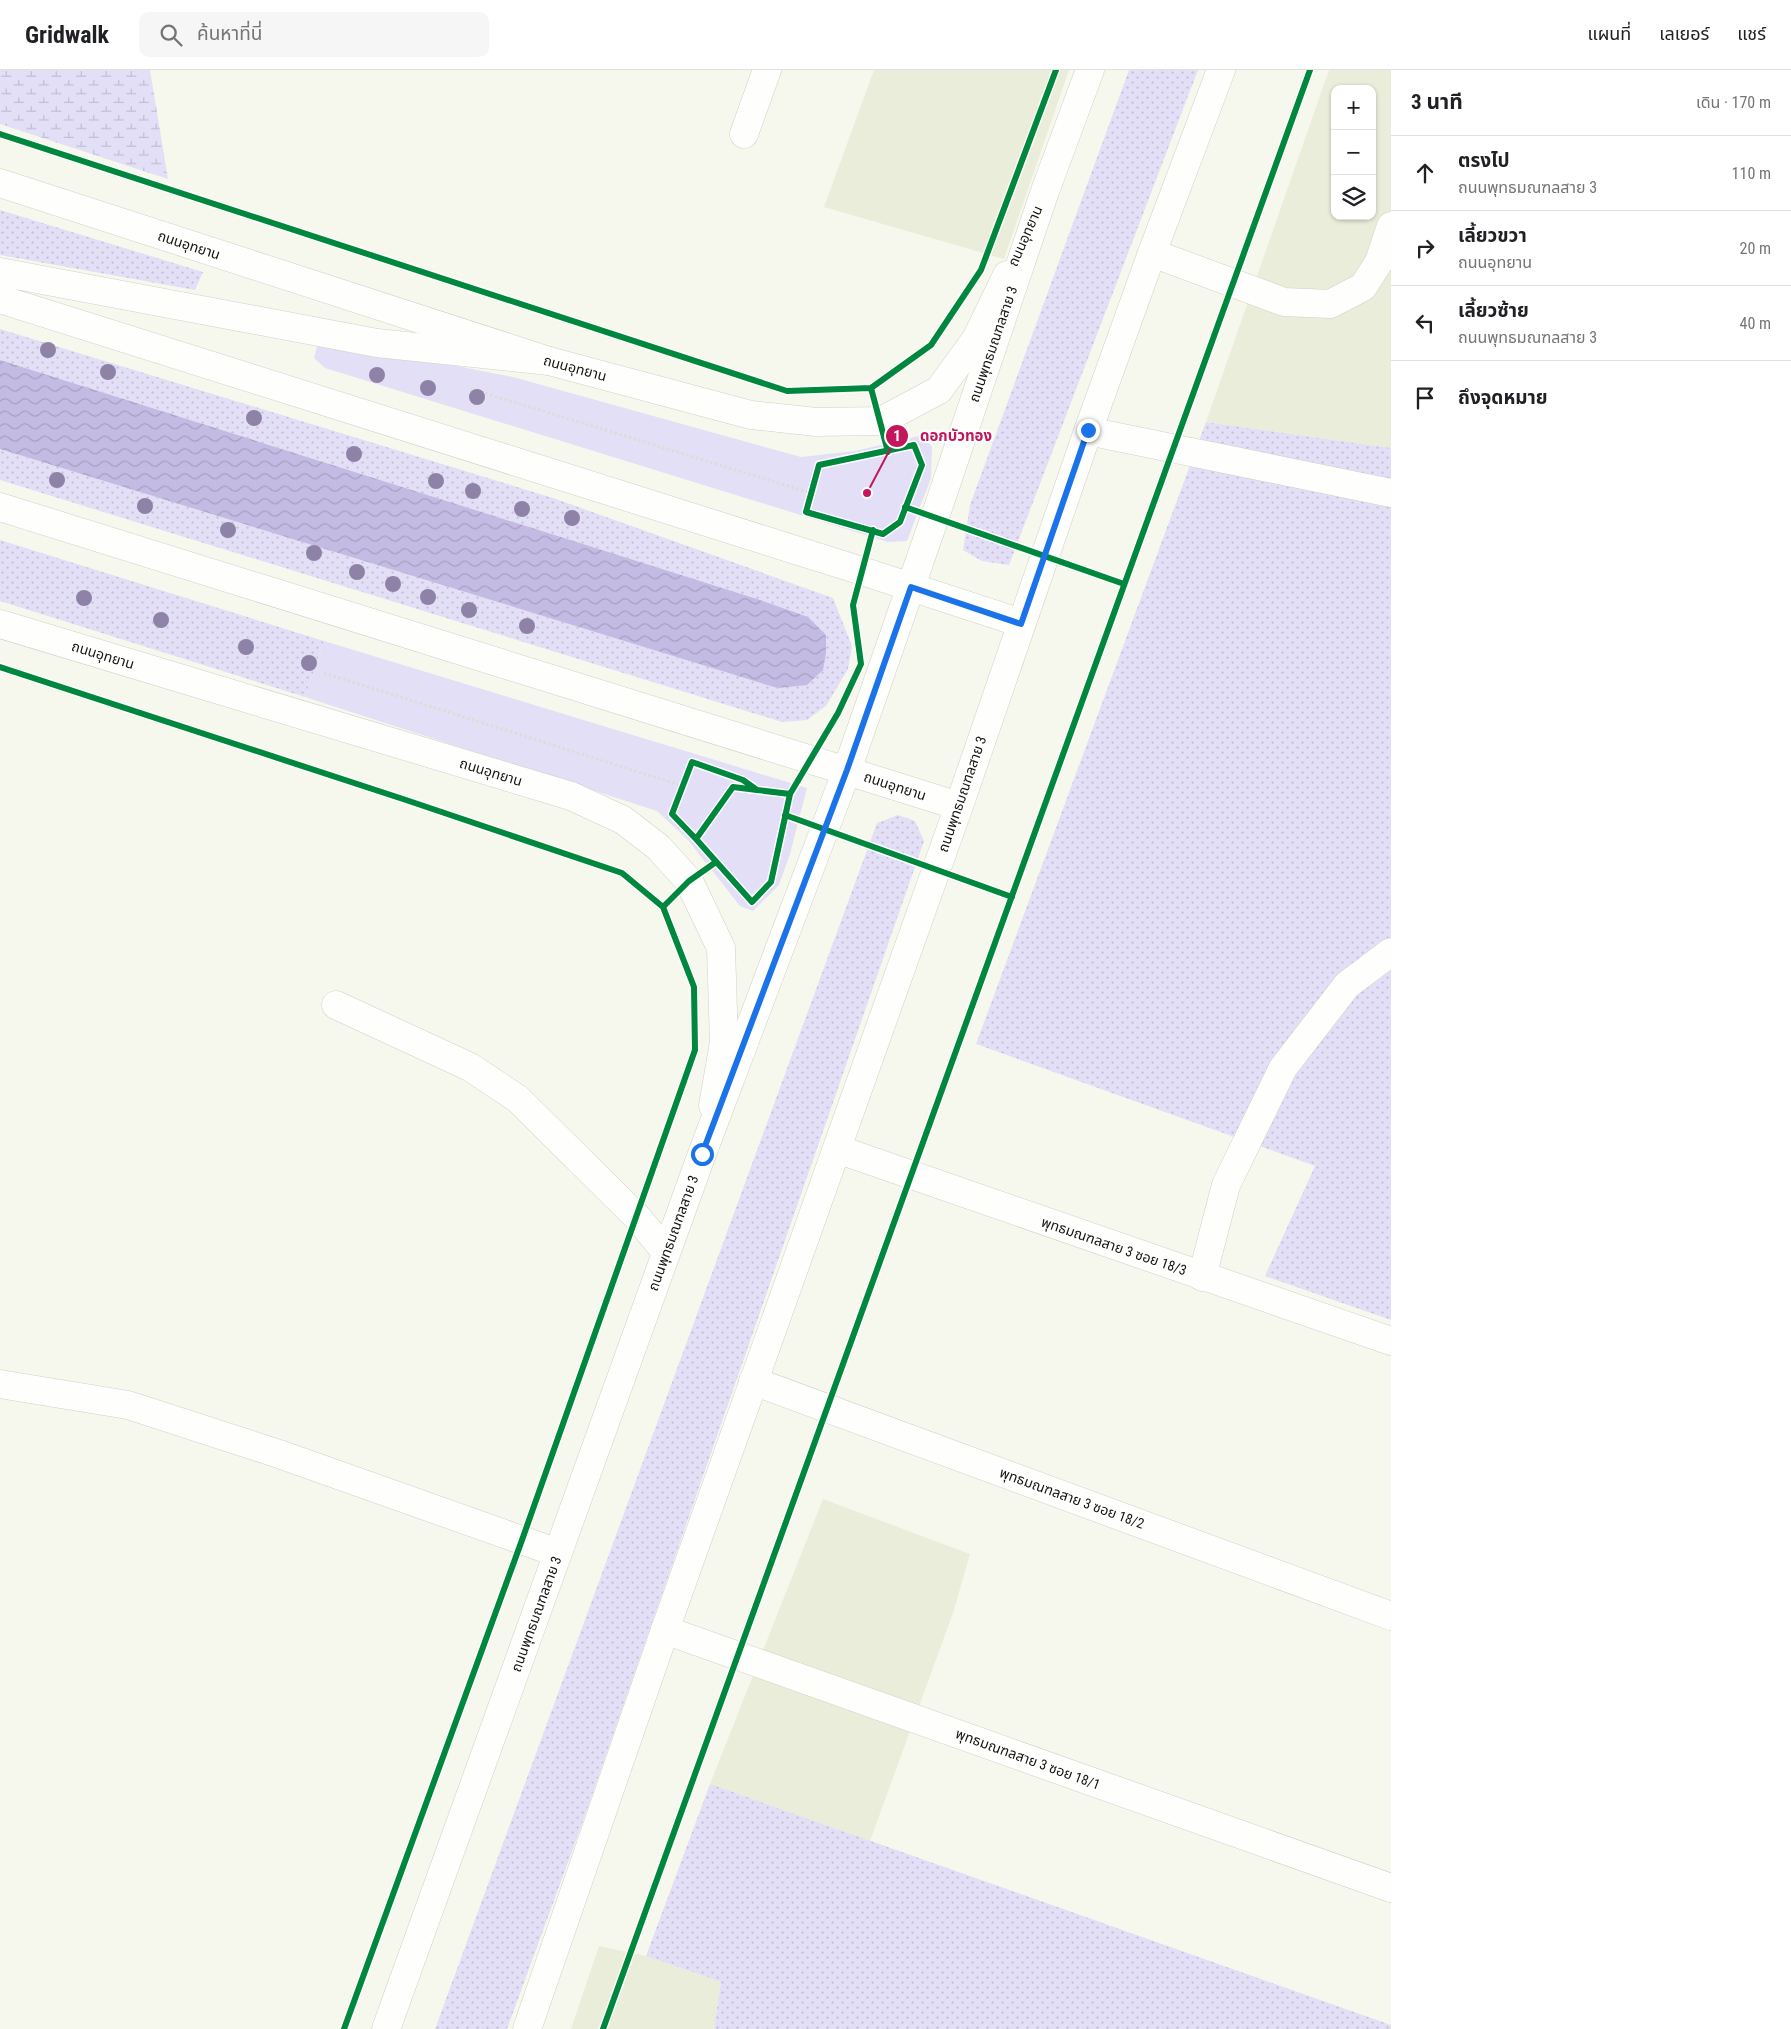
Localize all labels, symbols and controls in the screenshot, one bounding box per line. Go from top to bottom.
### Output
search box [139,12,489,57]
text: Gridwalk [25,21,109,49]
icon: search [157,21,185,49]
text: ค้นหาที่นี่ [197,22,262,45]
text: แผนที่ [1587,23,1631,44]
text: เลเยอร์ [1659,23,1709,44]
text: แชร์ [1737,23,1766,44]
map controls [1331,85,1376,220]
button: + [1331,85,1376,130]
text: 3 นาที [1411,90,1463,114]
text: เดิน · 170 m [1696,93,1771,112]
button: − [1331,130,1376,175]
text: ตรงไป [1458,149,1510,172]
icon: ahead [1411,159,1439,187]
text: 110 m [1732,164,1771,183]
button: layers [1331,175,1376,220]
text: ถนนพุทธมณฑลสาย 3 [1458,178,1597,197]
street label: ถนนอุทยาน [1005,203,1046,269]
text: เลี้ยวขวา [1458,224,1527,247]
street label: ถนนอุทยาน [155,227,222,264]
icon: right [1411,234,1439,262]
text: 20 m [1739,239,1771,258]
text: ถนนอุทยาน [1458,253,1532,272]
street label: ถนนพุทธมณฑลสาย 3 [966,284,1021,404]
text: เลี้ยวซ้าย [1458,299,1529,322]
icon: left [1411,309,1439,337]
text: 40 m [1739,314,1771,333]
text: ถนนพุทธมณฑลสาย 3 [1458,328,1597,347]
street label: ถนนอุทยาน [541,352,608,385]
icon: arrive [1411,384,1439,412]
text: ถึงจุดหมาย [1458,386,1548,409]
route end [1077,419,1100,442]
callout: ดอกบัวทอง [885,421,1002,451]
text: 1 [893,427,901,445]
text: ดอกบัวทอง [920,427,992,445]
street label: ถนนอุทยาน [69,638,136,673]
street label: ถนนพุทธมณฑลสาย 3 [935,734,990,854]
street label: ถนนอุทยาน [457,755,524,790]
street label: ถนนอุทยาน [861,768,928,805]
route start [691,1143,714,1166]
street label: ถนนพุทธมณฑลสาย 3 [645,1173,702,1293]
street label: พุทธมณฑลสาย 3 ซอย 18/3 [1039,1214,1189,1279]
street label: พุทธมณฑลสาย 3 ซอย 18/2 [997,1464,1147,1533]
street label: ถนนพุทธมณฑลสาย 3 [508,1554,565,1674]
street label: พุทธมณฑลสาย 3 ซอย 18/1 [953,1725,1102,1794]

